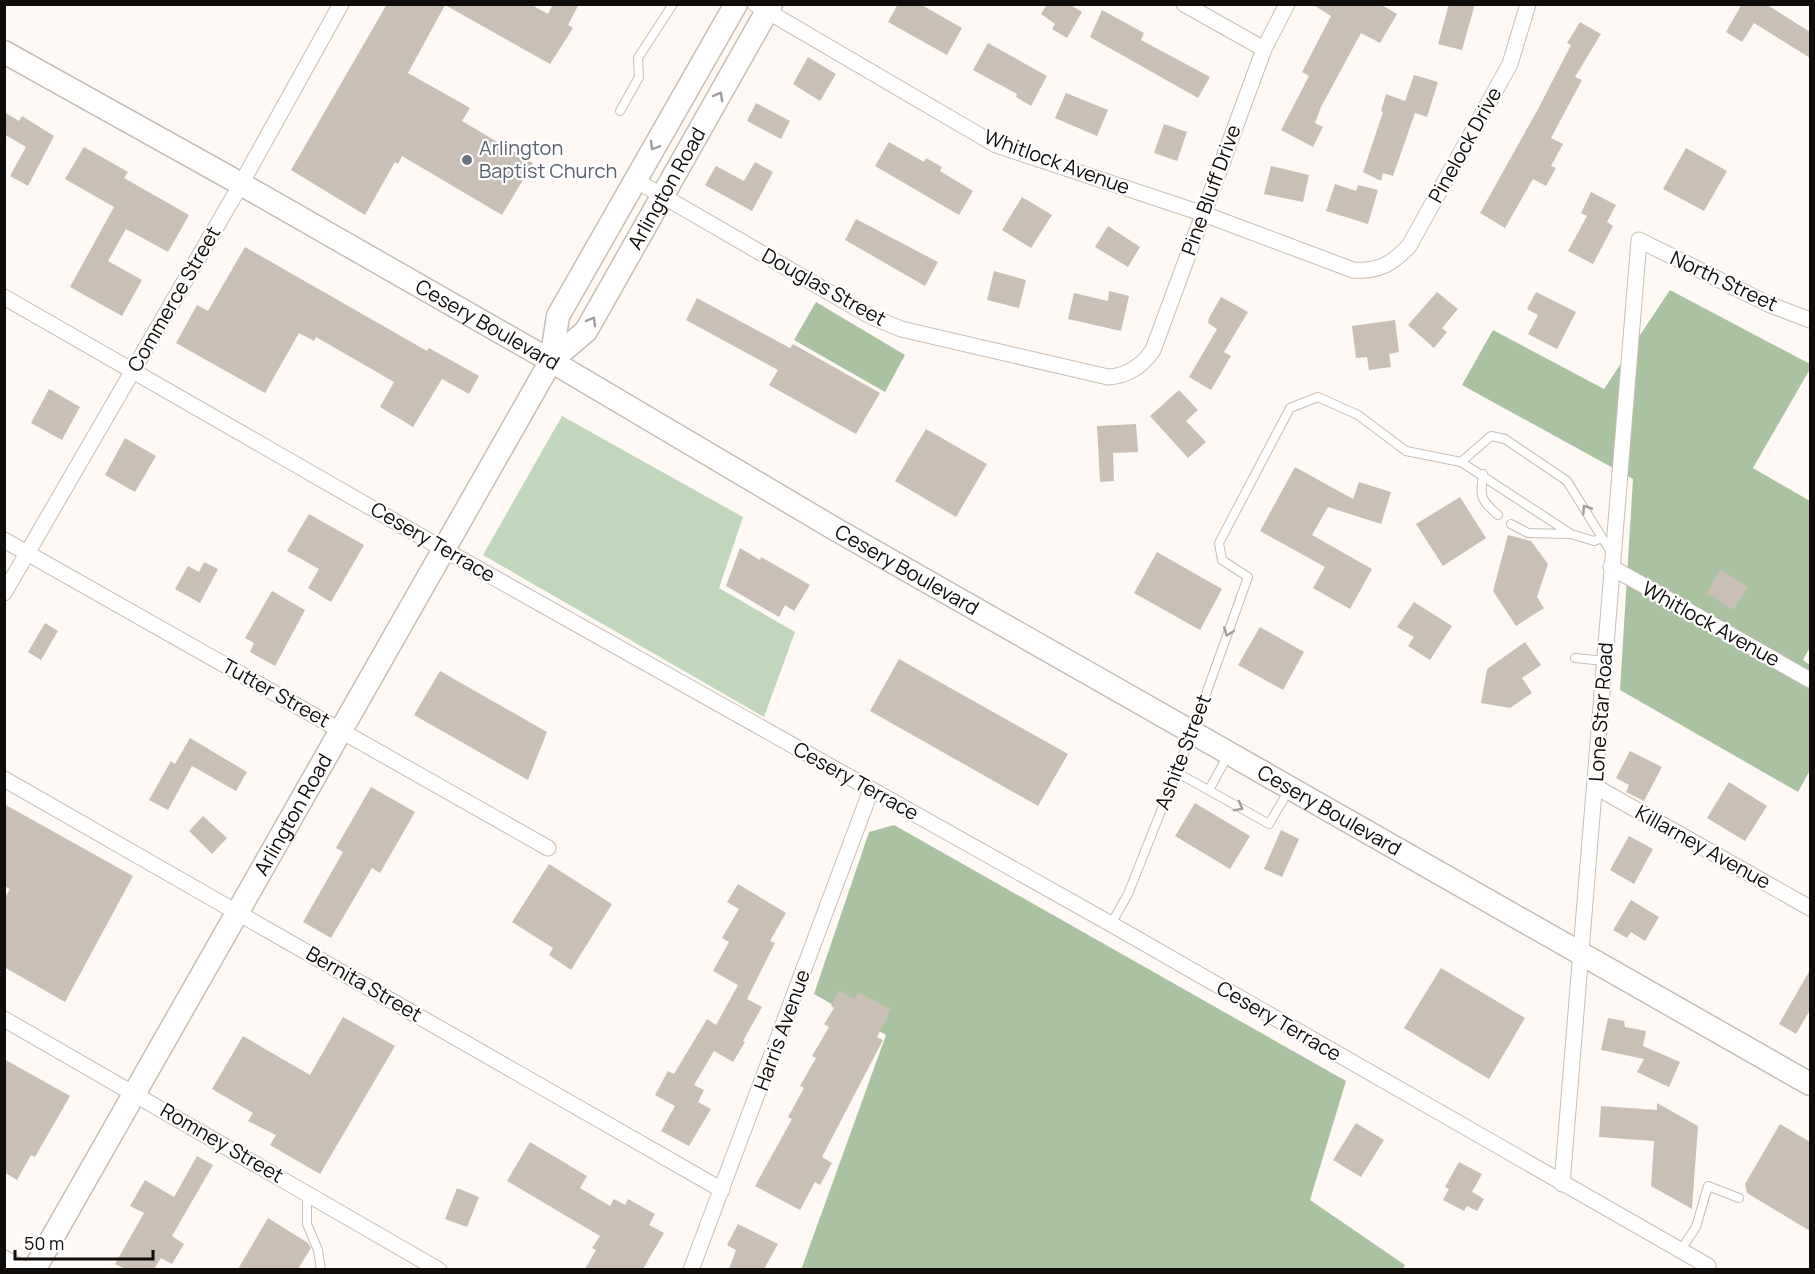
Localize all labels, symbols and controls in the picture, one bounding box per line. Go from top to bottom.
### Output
street label: Pinelock Drive [1422,82,1508,208]
one-way arrow [712,92,724,102]
street label: Pine Bluff Drive [1174,121,1247,259]
street label: Arlington Road [621,122,711,254]
street label: Whitlock Avenue [981,123,1134,200]
place label: Arlington Baptist Church [479,134,617,184]
one-way arrow [650,140,662,150]
marker: Arlington Baptist Church [460,153,474,167]
street label: Commerce Street [121,221,226,376]
street label: Douglas Street [757,241,891,332]
street label: North Street [1666,244,1782,317]
street label: Cesery Boulevard [411,273,565,376]
one-way arrow [585,316,596,327]
street label: Cesery Terrace [366,495,500,588]
one-way arrow [1581,505,1593,515]
street label: Cesery Boulevard [830,518,984,621]
street label: Whitlock Avenue [1638,575,1785,673]
one-way arrow [1223,626,1236,637]
street label: Lone Star Road [1582,641,1619,783]
street label: Tutter Street [218,652,335,733]
street label: Ashite Street [1148,690,1217,813]
street label: Cesery Terrace [789,735,924,826]
street label: Arlington Road [247,749,338,880]
street label: Cesery Boulevard [1253,758,1406,862]
street label: Killarney Avenue [1631,798,1776,895]
one-way arrow [1233,800,1243,811]
street label: Bernita Street [301,939,427,1028]
street label: Harris Avenue [747,966,816,1094]
street label: Cesery Terrace [1212,974,1346,1067]
street label: Romney Street [156,1096,289,1189]
scale bar [15,1223,153,1261]
text: 50 m [24,1231,64,1255]

